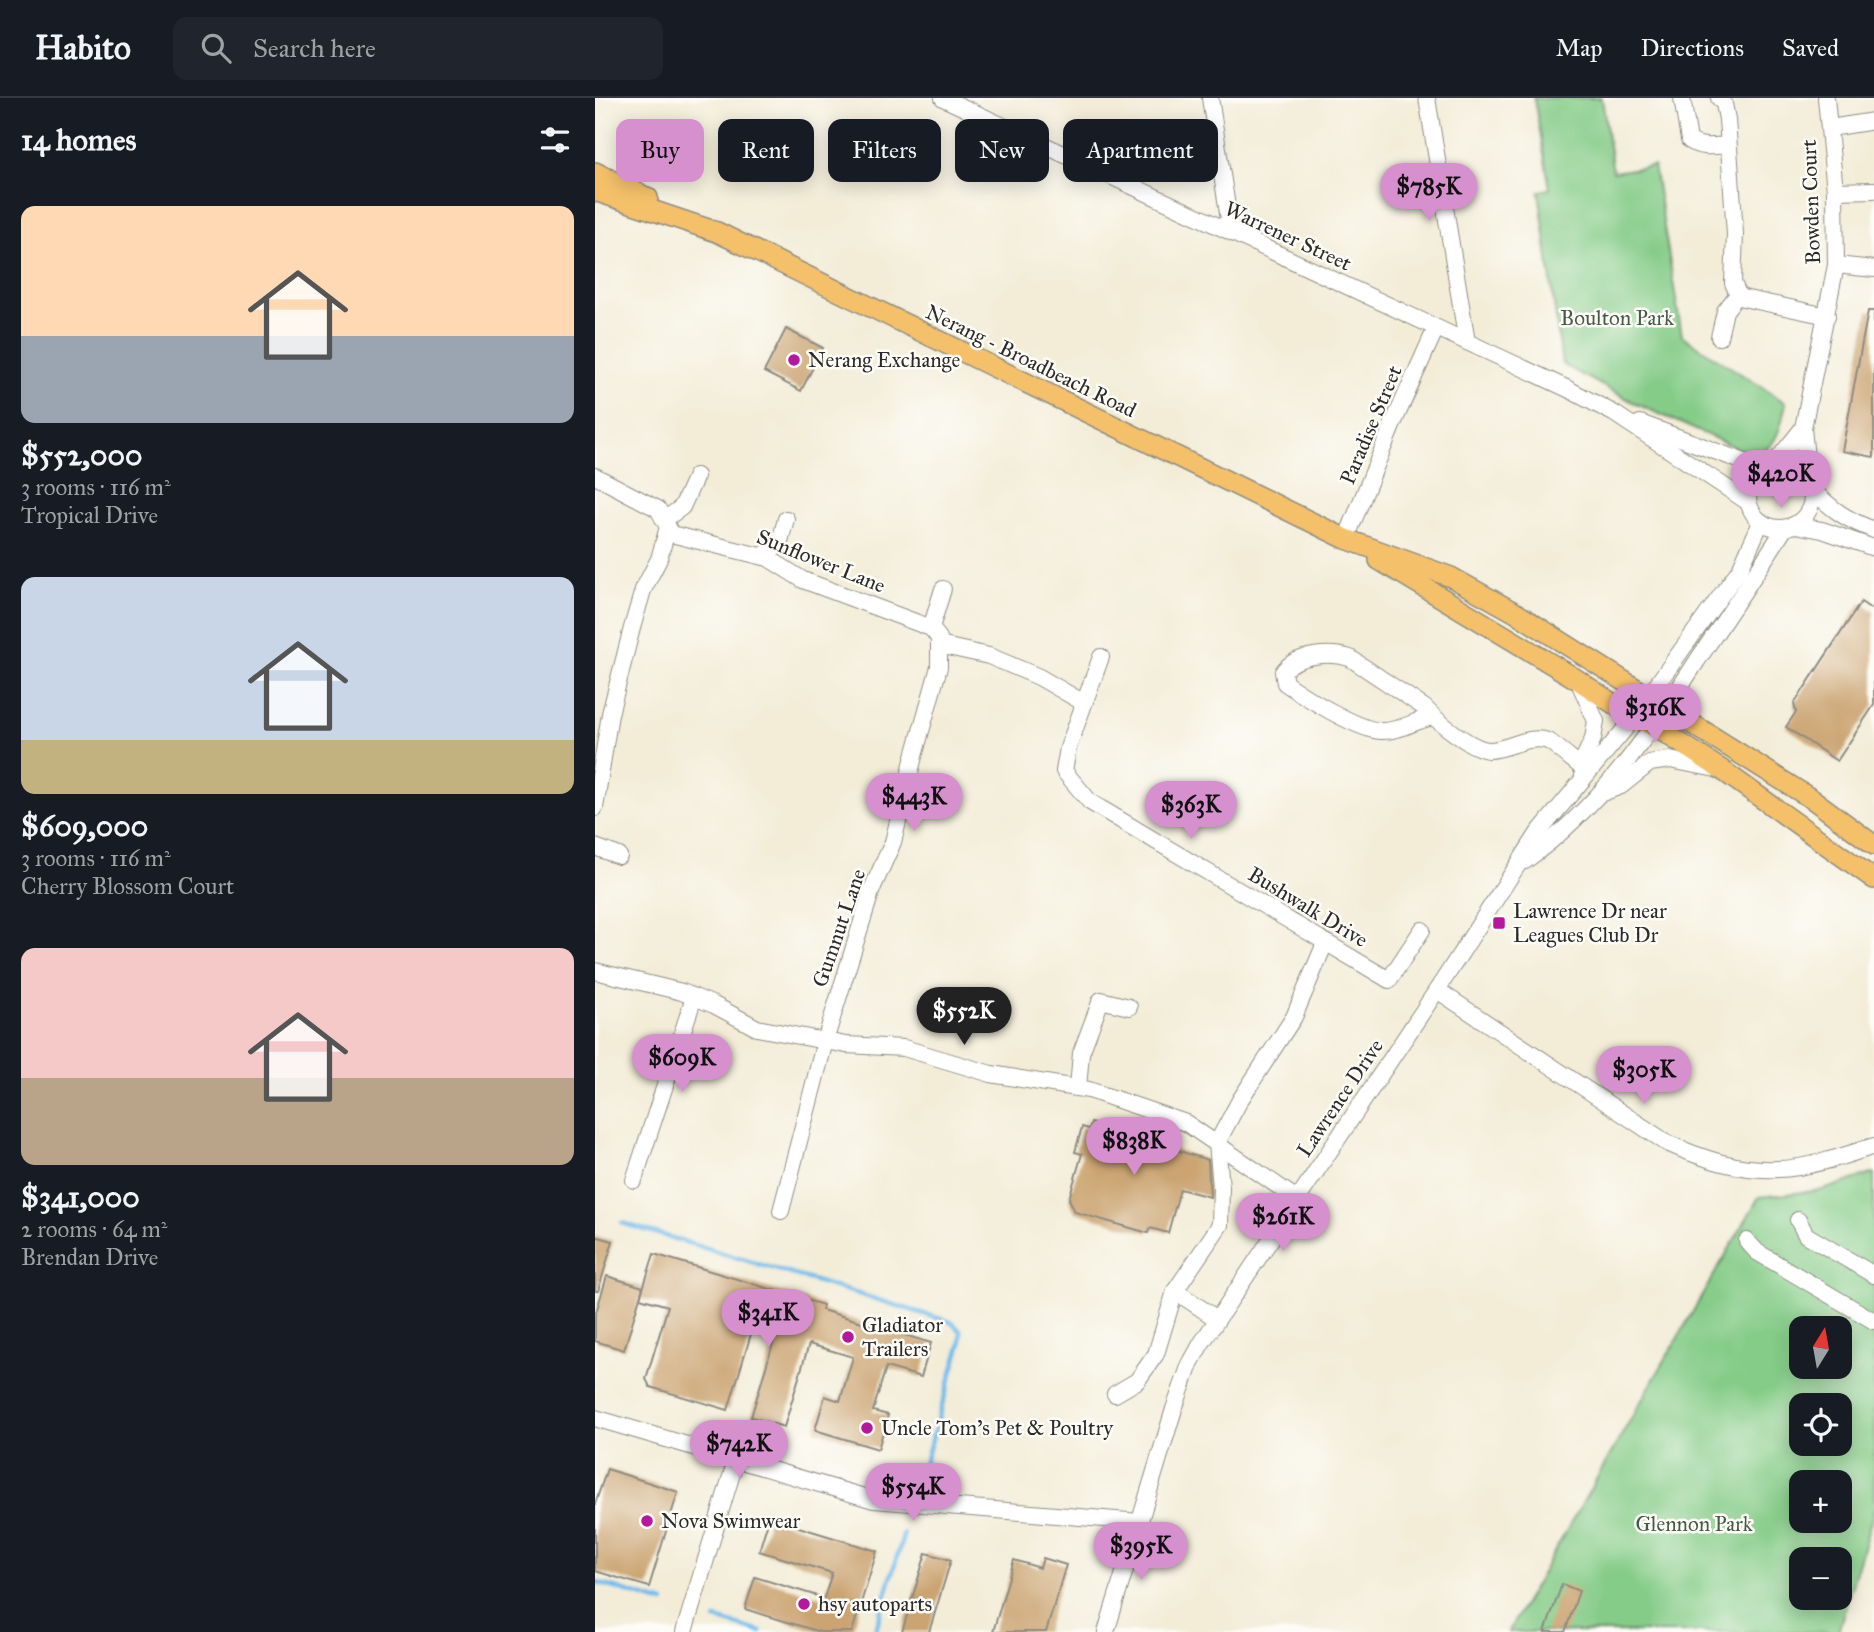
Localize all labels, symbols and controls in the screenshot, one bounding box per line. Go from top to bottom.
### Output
search box [173,17,663,80]
text: Habito [35,28,131,68]
icon: search [197,29,235,67]
text: Search here [253,32,376,64]
text: Map [1556,33,1603,63]
text: Directions [1641,33,1744,63]
text: Saved [1782,33,1839,63]
chip: Buy [616,119,704,182]
chip: Rent [718,119,814,182]
chip: Filters [828,119,941,182]
chip: New [955,119,1049,182]
chip: Apartment [1063,119,1218,182]
icon: filters [536,121,574,159]
text: 14 homes [21,122,136,158]
street label: Bowden Court [1796,139,1826,265]
pin: $785K [1380,164,1478,223]
text: $785K [1396,172,1462,200]
street label: Warrener Street [1221,195,1356,277]
icon: home [235,252,361,378]
street label: Nerang - Broadbeach Road [921,299,1141,424]
park label: Boulton Park [1560,305,1674,331]
place label: Nerang Exchange [808,347,960,373]
marker: Nerang Exchange [786,352,802,368]
street label: Paradise Street [1334,361,1408,488]
text: $552,000 [21,437,142,473]
pin: $420K [1732,450,1830,510]
text: $420K [1747,459,1815,487]
text: 3 rooms · 116 m² [21,473,171,501]
text: Tropical Drive [21,501,158,529]
street label: Sunflower Lane [753,523,889,599]
icon: home [235,623,361,749]
pin: $316K [1606,684,1704,744]
text: $316K [1625,693,1685,721]
pin: $443K [865,774,963,833]
text: $443K [882,782,946,810]
pin: $363K [1142,782,1240,841]
text: $363K [1161,790,1221,818]
text: $609,000 [21,808,148,844]
text: 3 rooms · 116 m² [21,844,171,872]
street label: Bushwalk Drive [1243,861,1373,953]
street label: Gumnut Lane [807,865,871,990]
text: Cherry Blossom Court [21,872,234,900]
place label: Lawrence Dr near Leagues Club Dr [1513,898,1667,948]
marker: Lawrence Dr near Leagues Club Dr [1491,915,1507,931]
pin: $552K [915,988,1013,1047]
icon: home [235,994,361,1120]
text: $552K [933,996,995,1024]
pin: $609K [633,1034,731,1094]
street label: Lawrence Drive [1291,1034,1389,1162]
text: $609K [648,1043,716,1071]
pin: $305K [1595,1046,1693,1106]
text: $305K [1612,1055,1676,1083]
pin: $838K [1085,1118,1183,1177]
text: $838K [1102,1126,1166,1154]
text: $341,000 [21,1179,140,1215]
pin: $261K [1234,1194,1332,1253]
text: $261K [1252,1202,1314,1230]
text: 2 rooms · 64 m² [21,1215,167,1243]
text: Brendan Drive [21,1243,158,1271]
pin: $341K [719,1290,817,1349]
text: $341K [737,1298,799,1326]
place label: Gladiator Trailers [862,1312,943,1362]
north arrow [1789,1316,1851,1379]
map controls [1789,1316,1852,1610]
marker: Gladiator Trailers [840,1329,856,1345]
button: locate [1789,1393,1852,1456]
place label: Uncle Tom's Pet & Poultry [881,1415,1114,1441]
pin: $742K [690,1420,788,1480]
marker: Uncle Tom's Pet & Poultry [859,1420,875,1436]
text: $742K [706,1429,772,1457]
pin: $554K [864,1464,962,1523]
button: + [1789,1470,1852,1533]
text: $554K [881,1472,945,1500]
place label: Nova Swimwear [661,1508,801,1534]
park label: Glennon Park [1635,1511,1753,1537]
marker: Nova Swimwear [639,1513,655,1529]
pin: $395K [1092,1522,1190,1582]
text: $395K [1110,1531,1172,1559]
button: − [1789,1547,1852,1610]
place label: hsy autoparts [818,1591,932,1617]
marker: hsy autoparts [796,1596,812,1612]

